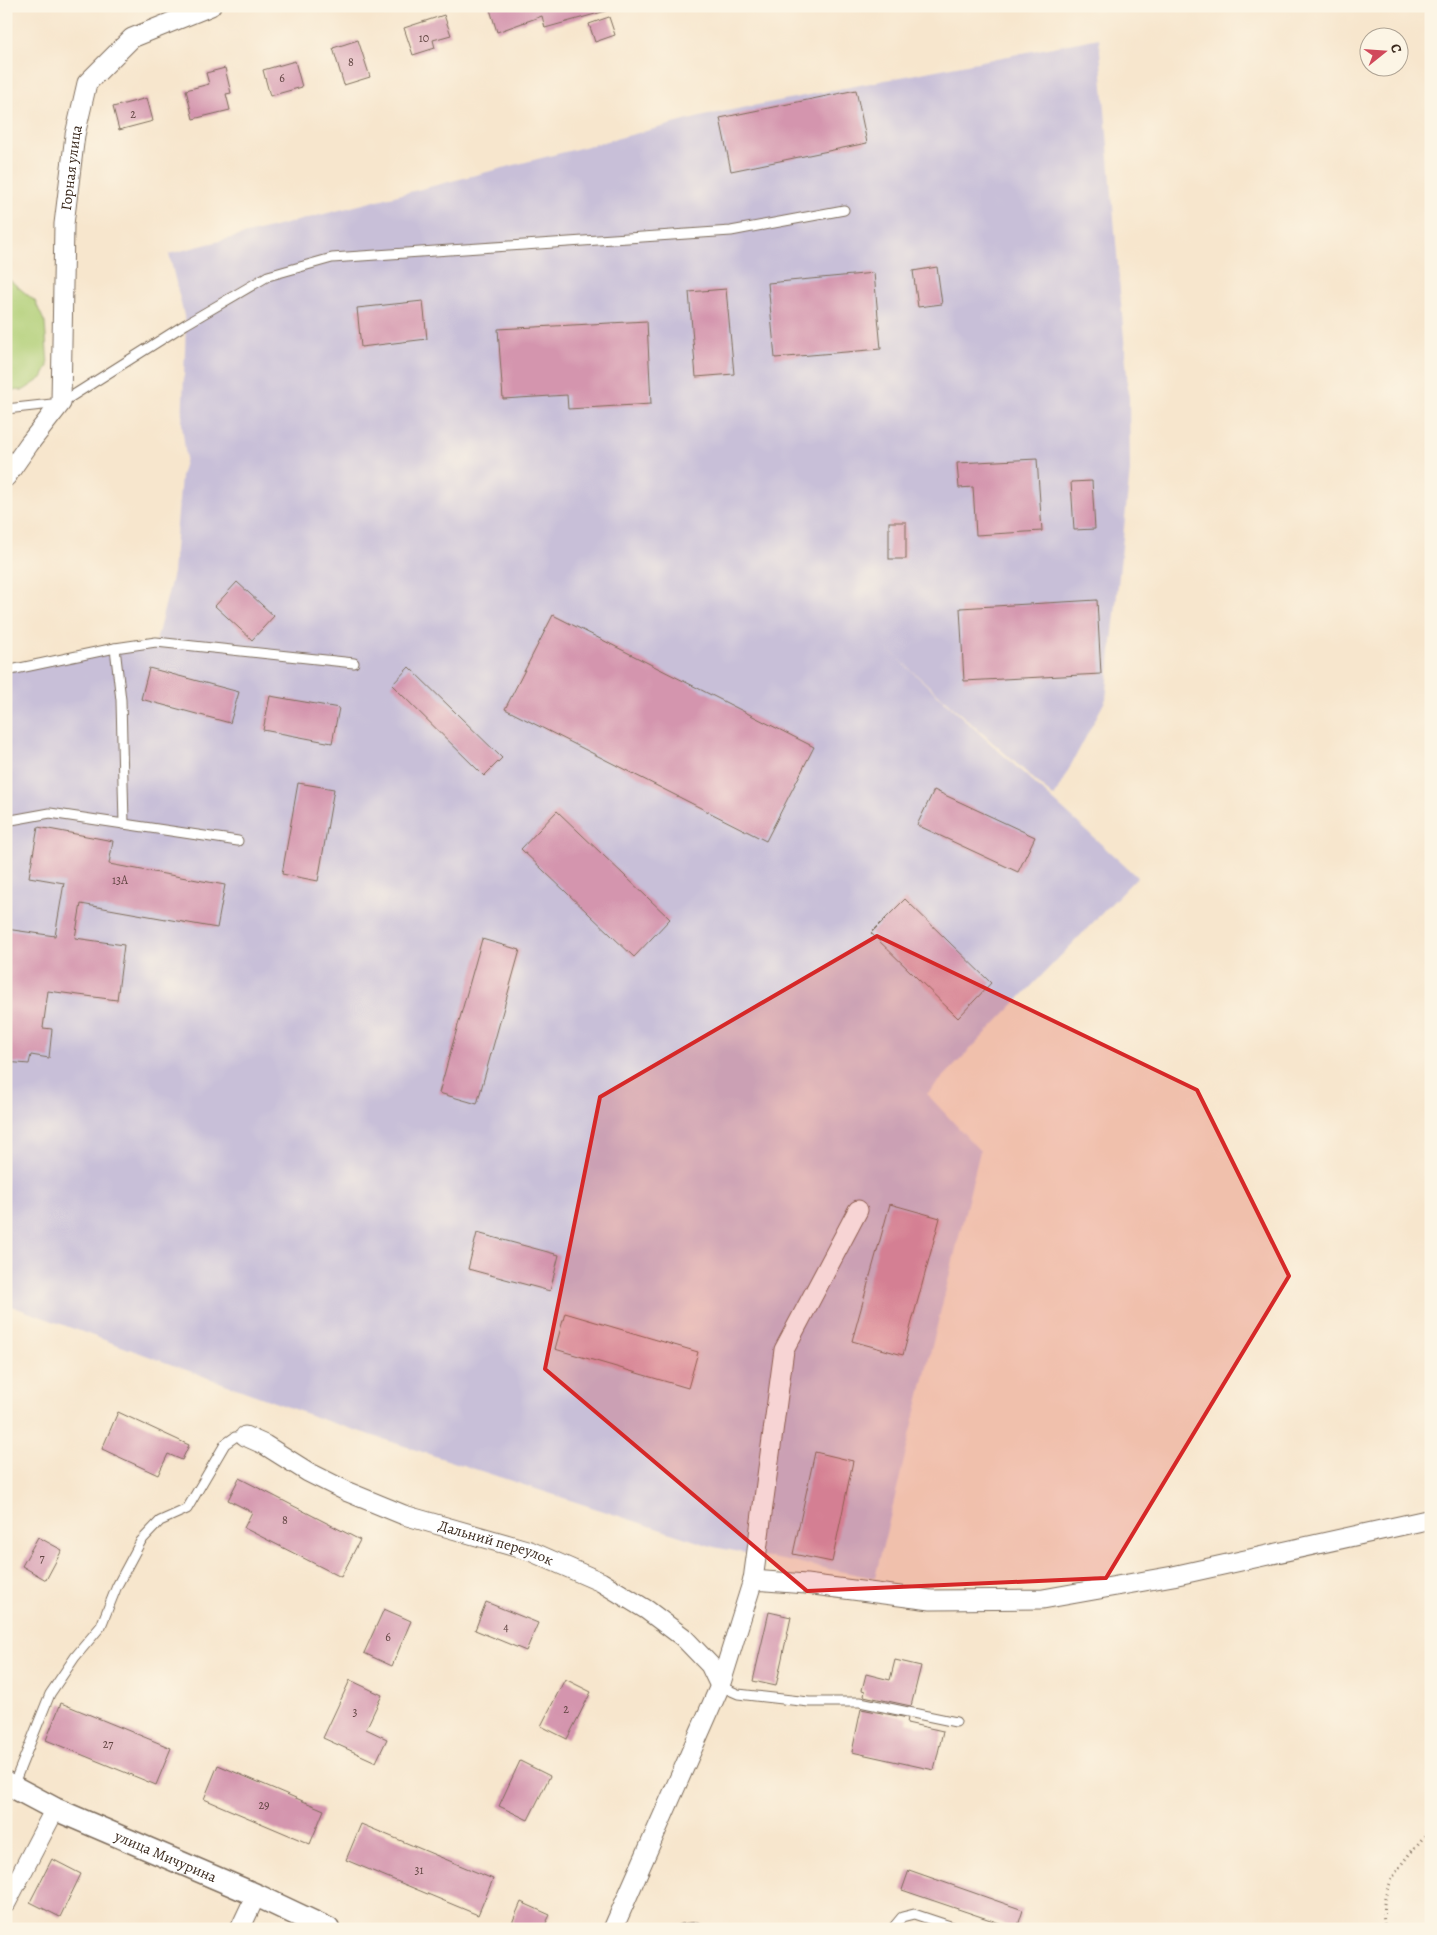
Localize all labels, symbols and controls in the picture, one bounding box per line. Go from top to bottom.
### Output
north arrow [1360,28,1410,78]
house number: 10 [419,30,429,46]
text: С [1386,41,1406,56]
house number: 8 [348,54,354,70]
house number: 6 [279,70,285,86]
house number: 2 [130,106,136,122]
street label: Горная улица [56,123,87,212]
house number: 13А [112,872,129,888]
house number: 8 [282,1512,288,1528]
street label: Дальний переулок [436,1515,557,1570]
house number: 7 [39,1550,45,1566]
house number: 4 [503,1619,509,1635]
house number: 6 [385,1629,391,1645]
house number: 2 [563,1701,569,1717]
house number: 3 [353,1704,358,1720]
house number: 27 [103,1736,114,1752]
house number: 29 [258,1797,270,1813]
street label: улица Мичурина [111,1825,220,1887]
house number: 31 [414,1862,424,1878]

